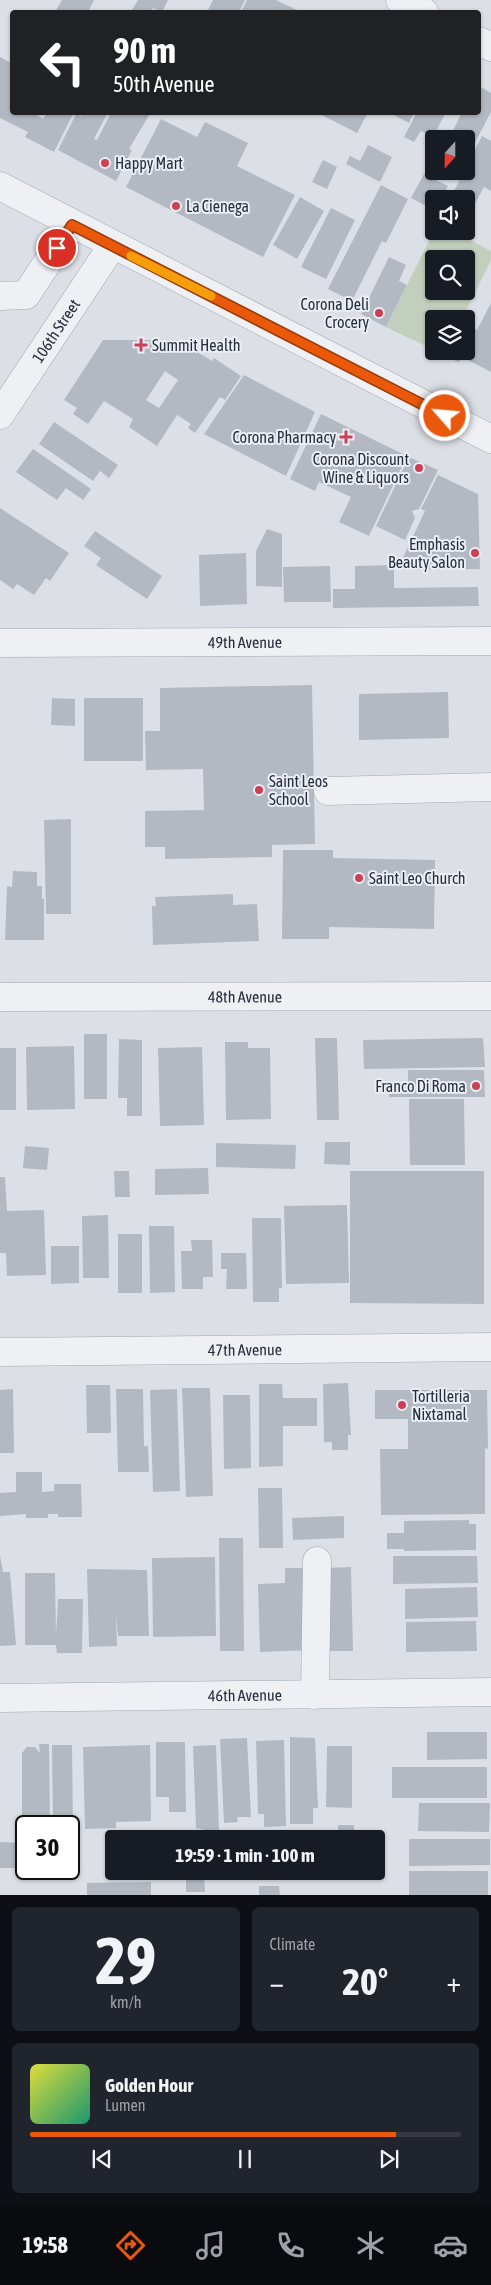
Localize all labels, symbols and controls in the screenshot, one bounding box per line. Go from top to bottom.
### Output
icon: left [30,30,95,95]
text: 90 m [113,30,176,70]
text: 50th Avenue [113,71,215,97]
north arrow [425,130,475,180]
map controls [425,130,475,360]
place label: Happy Mart [115,154,183,173]
marker: Happy Mart [99,157,111,169]
button: sound [425,190,475,240]
place label: La Cienega [186,197,249,216]
marker: La Cienega [170,200,182,212]
pin [36,227,78,269]
icon: arrive [43,234,71,262]
button: search [425,250,475,300]
street label: 106th Street [28,295,83,366]
place label: Corona Deli Crocery [301,295,369,332]
marker: Corona Deli Crocery [373,307,385,319]
button: layers [425,310,475,360]
place label: Summit Health [152,336,241,354]
marker: Summit Health [134,338,148,352]
position arrow [418,389,470,441]
place label: Corona Pharmacy [232,428,336,447]
marker: Corona Pharmacy [340,431,352,443]
place label: Corona Discount Wine & Liquors [313,450,409,487]
marker: Corona Discount Wine & Liquors [413,462,425,474]
place label: Emphasis Beauty Salon [388,535,465,572]
marker: Emphasis Beauty Salon [469,547,481,559]
street label: 49th Avenue [208,633,282,651]
place label: Saint Leos School [269,772,328,808]
marker: Saint Leos School [253,784,265,796]
place label: Saint Leo Church [369,869,466,887]
marker: Saint Leo Church [353,872,365,884]
street label: 48th Avenue [208,987,282,1006]
place label: Franco Di Roma [375,1077,466,1095]
marker: Franco Di Roma [470,1080,482,1092]
street label: 47th Avenue [208,1340,282,1359]
place label: Tortilleria Nixtamal [412,1387,470,1423]
marker: Tortilleria Nixtamal [396,1399,408,1411]
street label: 46th Avenue [208,1686,282,1704]
speed limit sign: 30 [15,1815,80,1880]
text: 19:59 · 1 min · 100 m [175,1844,315,1866]
text: 29 [95,1923,156,1998]
text: Climate [270,1935,315,1953]
text: 20° [342,1960,388,2003]
text: − [270,1966,284,1998]
text: + [446,1966,461,1998]
text: km/h [110,1993,142,2011]
text: Golden Hour [105,2074,193,2096]
text: Lumen [105,2096,145,2114]
icon: previous [88,2145,116,2173]
icon: pause [231,2145,259,2173]
icon: next [375,2145,403,2173]
icon: directions [113,2228,148,2263]
icon: music [193,2228,228,2263]
icon: phone [273,2228,308,2263]
icon: climate [353,2228,388,2263]
icon: car [433,2228,468,2263]
text: 19:58 [23,2232,68,2258]

